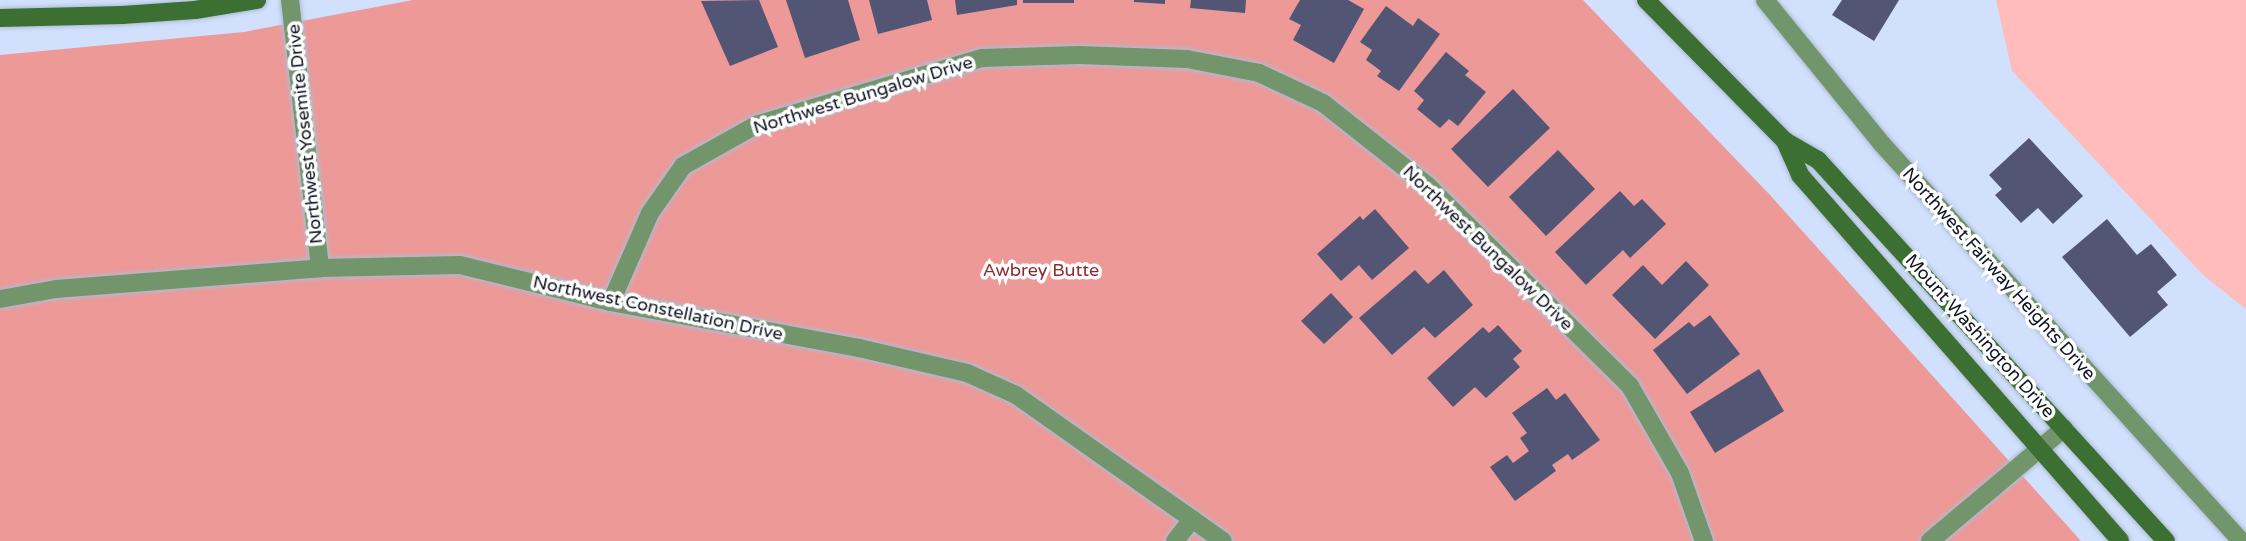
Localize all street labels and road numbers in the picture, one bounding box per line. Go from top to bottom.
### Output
street label: Northwest Yosemite Drive [283,23,327,245]
street label: Northwest Bungalow Drive [751,51,975,139]
street label: Northwest Bungalow Drive [1398,161,1578,335]
street label: Northwest Fairway Heights Drive [1898,163,2100,385]
street label: Mount Washington Drive [1901,250,2059,422]
street label: Northwest Constellation Drive [531,271,785,345]

